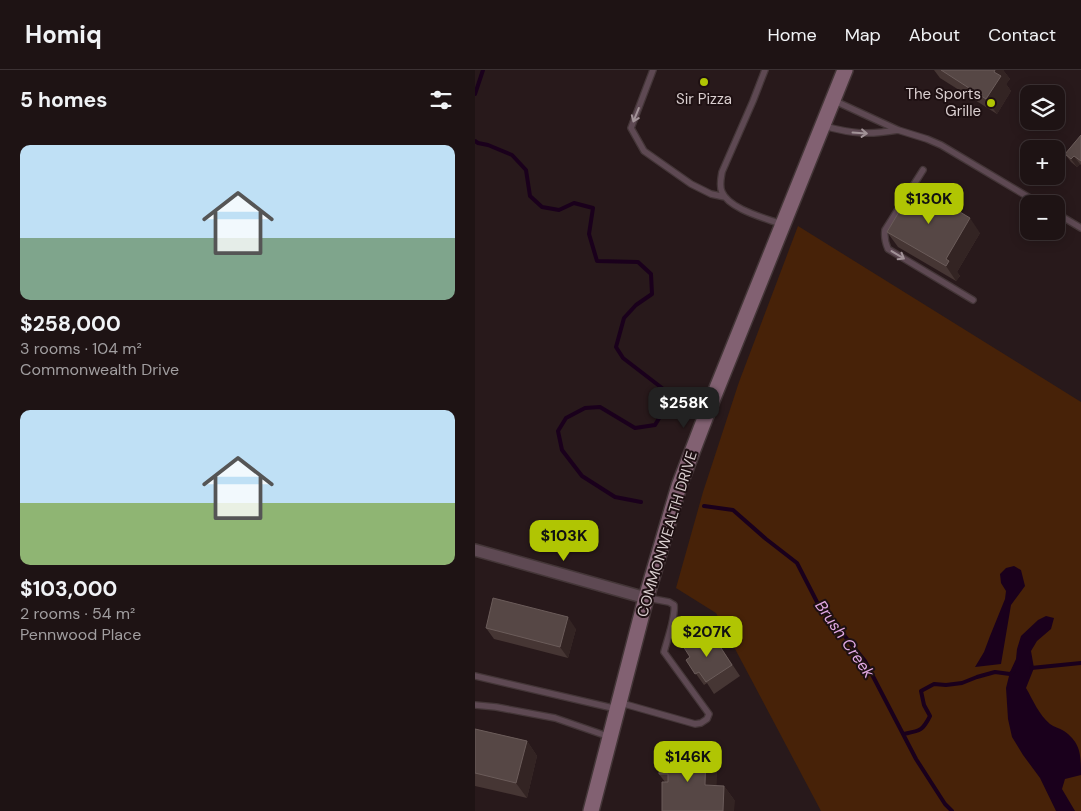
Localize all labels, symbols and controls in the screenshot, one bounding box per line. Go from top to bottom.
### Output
text: Homiq [25,19,102,50]
text: Home [767,23,817,47]
text: Map [845,23,881,47]
text: About [909,23,960,47]
text: Contact [988,23,1056,47]
marker: Sir Pizza [698,76,710,88]
place label: The Sports Grille [906,84,981,121]
map controls [1020,85,1065,240]
button: layers [1020,85,1065,130]
text: 5 homes [20,86,107,114]
icon: filters [427,86,455,114]
place label: Sir Pizza [676,89,732,109]
marker: The Sports Grille [985,97,997,109]
one-way arrow [630,107,640,122]
one-way arrow [852,129,868,138]
button: + [1020,140,1065,185]
icon: home [193,178,283,268]
pin: $130K [894,182,964,225]
text: $130K [906,188,952,209]
button: − [1020,195,1065,240]
one-way arrow [890,250,904,260]
text: $258,000 [20,310,121,338]
text: 3 rooms · 104 m² [20,338,142,359]
text: Commonwealth Drive [20,359,179,380]
pin: $258K [649,386,719,429]
text: $258K [659,392,709,413]
icon: home [193,443,283,533]
street label: COMMONWEALTH DRIVE [632,449,702,619]
pin: $103K [529,520,599,562]
text: $103K [541,525,587,546]
text: $103,000 [20,575,117,603]
water label: Brush Creek [811,596,880,683]
text: 2 rooms · 54 m² [20,603,135,624]
pin: $207K [672,616,742,658]
text: $207K [682,621,732,642]
text: Pennwood Place [20,624,141,645]
pin: $146K [653,740,723,783]
text: $146K [665,746,711,767]

